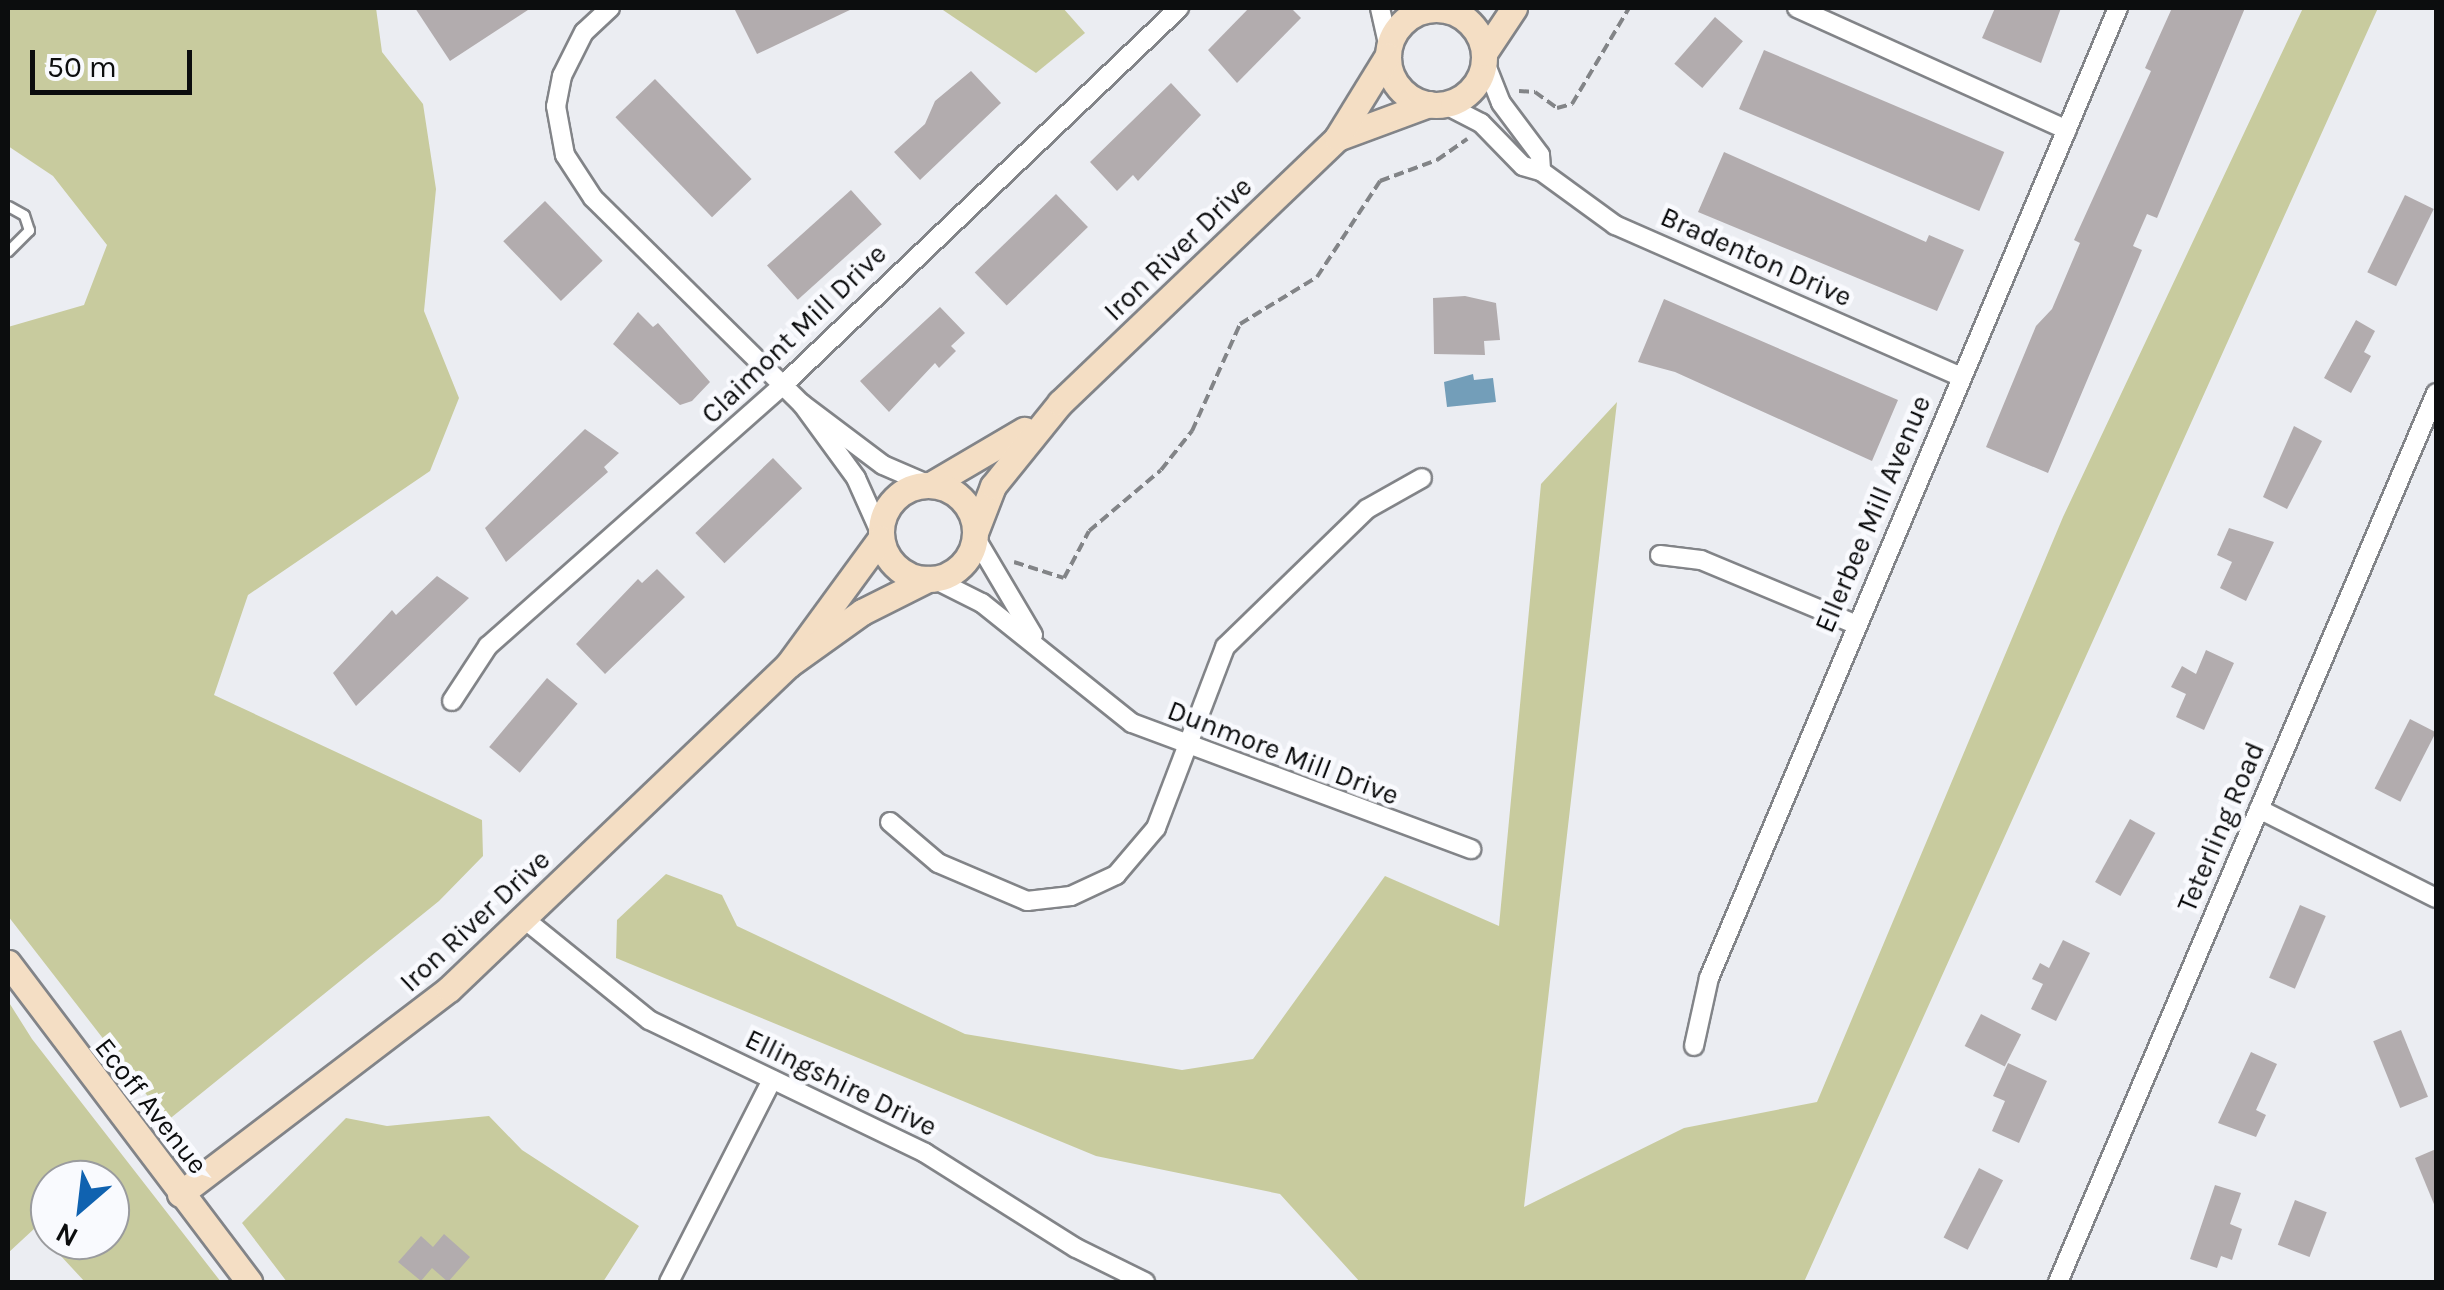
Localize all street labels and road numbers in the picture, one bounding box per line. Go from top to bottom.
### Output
street label: Iron River Drive [1097,170,1259,328]
street label: Bradenton Drive [1655,200,1857,314]
street label: Claimont Mill Drive [695,237,893,431]
street label: Ellerbee Mill Avenue [1808,390,1938,638]
street label: Dunmore Mill Drive [1163,693,1403,813]
street label: Teterling Road [2170,737,2272,917]
street label: Iron River Drive [393,843,557,999]
street label: Ellingshire Drive [740,1022,942,1144]
street label: Ecoff Avenue [87,1031,215,1181]

